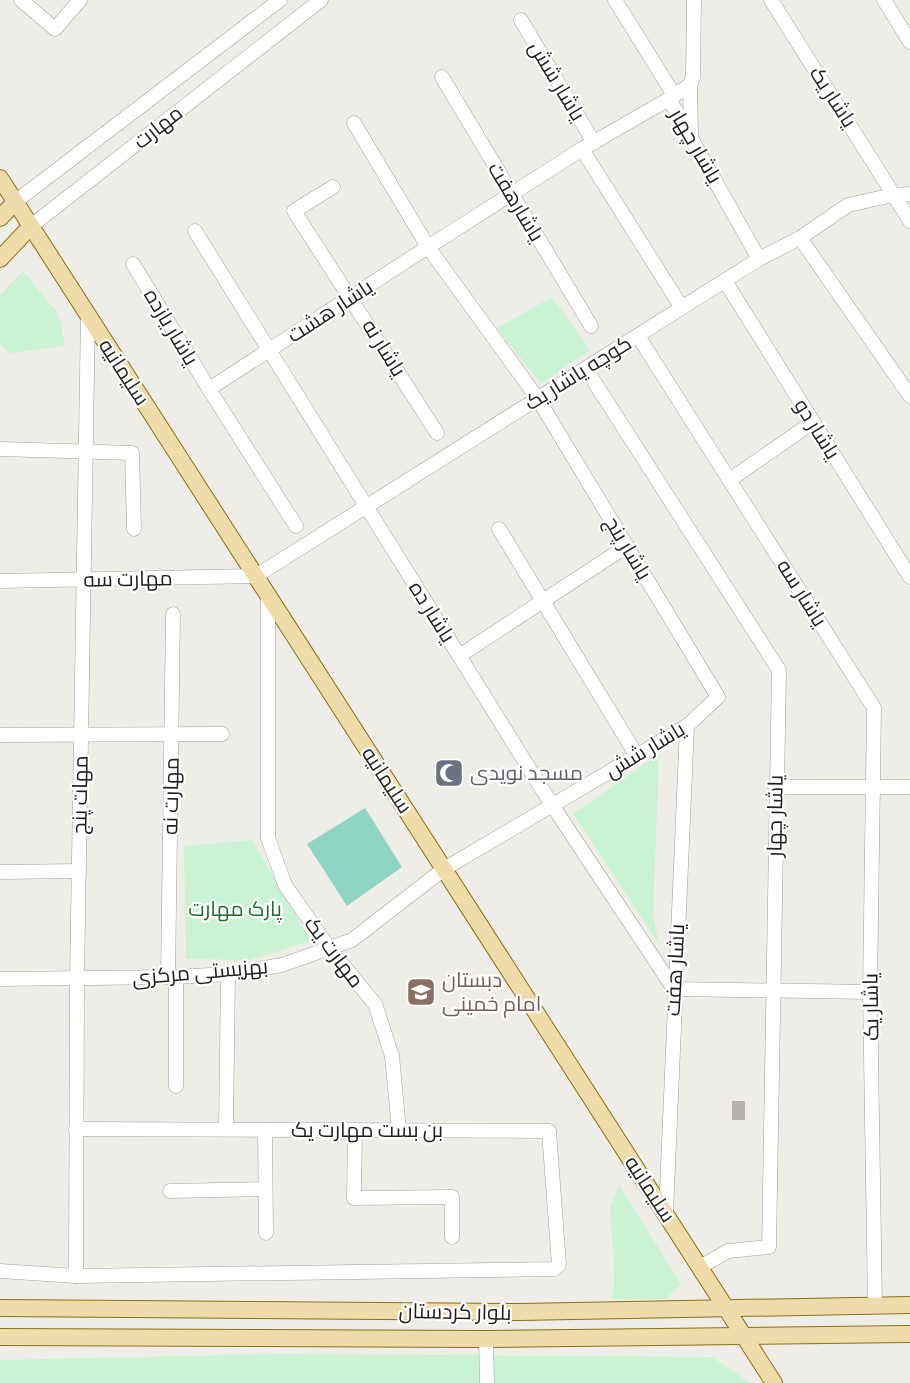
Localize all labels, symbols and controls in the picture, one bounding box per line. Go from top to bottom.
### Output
street label: یاشار شش [523,35,593,126]
street label: یاشار یک [804,60,864,133]
street label: مهارت [127,98,188,154]
street label: یاشار چهار [663,102,730,189]
street label: یاشارهفت [482,156,552,247]
street label: یاشار هشت [281,272,378,348]
street label: یاشار یازده [138,283,206,370]
street label: یاشار نه [356,313,414,382]
street label: کوچه یاشار یک [519,328,637,417]
street label: سلیمانیه [93,333,157,410]
street label: یاشار دو [788,393,848,464]
street label: یاشار پنج [598,510,659,586]
street label: یاشار سه [771,553,835,632]
street label: مهارت سه [83,563,173,593]
street label: یاشار ده [403,575,463,648]
street label: یاشار شش [599,714,690,784]
street label: سلیمانیه [356,741,420,818]
street label: مهات پنج [64,755,95,835]
street label: مهارت نه [155,757,185,835]
mosque icon: مسجد نویدی [433,757,465,789]
place label: مسجد نویدی [470,758,583,786]
street label: یاشار چهار [759,774,790,858]
park label: پارک مهارت [188,894,282,923]
street label: مهارت یک [299,910,371,993]
street label: یاشار هفت [658,923,690,1017]
street label: بهزیستی مرکزی [131,951,269,991]
place label: دبستان امام خمینی [442,965,541,1018]
street label: یاشار یک [855,972,885,1041]
school or university icon: دبستان امام خمینی [405,976,437,1008]
street label: بن بست مهارت یک [291,1115,443,1143]
street label: سلیمانیه [619,1150,683,1227]
street label: بلوار کردستان [398,1296,512,1326]

